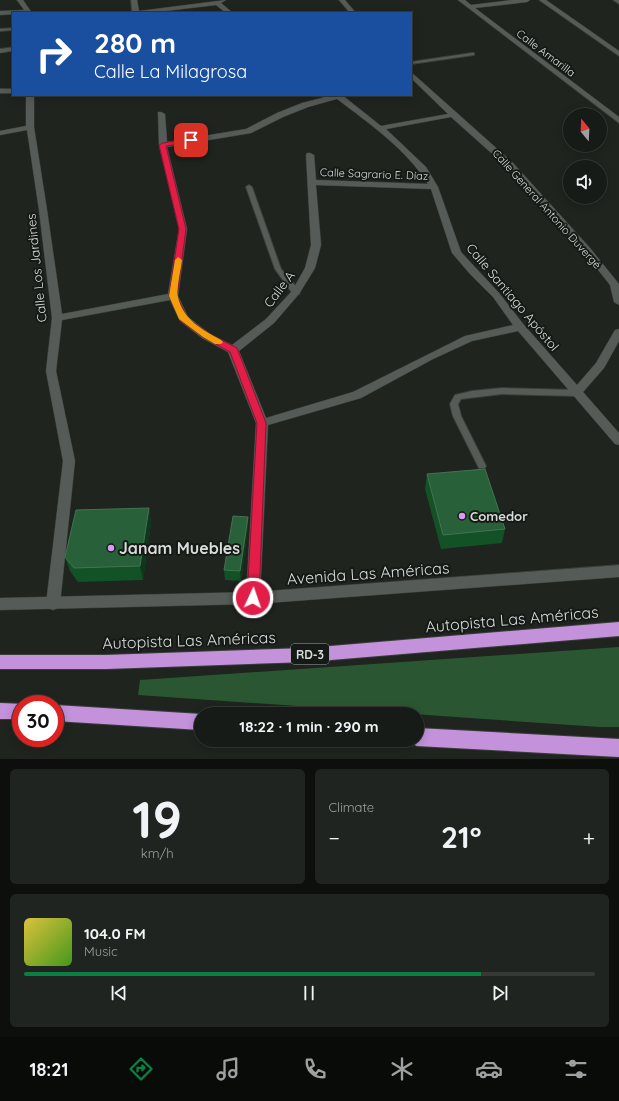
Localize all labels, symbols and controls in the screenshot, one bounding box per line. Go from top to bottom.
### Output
text: 280 m [94,25,176,60]
street label: Calle Amarilla [514,26,578,80]
icon: right [28,28,80,80]
text: Calle La Milagrosa [94,60,247,83]
north arrow [563,108,607,152]
map controls [563,108,607,204]
pin [174,123,208,157]
icon: arrive [180,129,202,151]
street label: Calle General Antonio Duvergé [490,146,604,272]
button: sound [563,160,607,204]
street label: Calle Sagrario E. Díaz [320,165,428,183]
street label: Calle Los Jardines [22,213,50,323]
street label: Calle Santiago Apóstol [463,240,563,354]
street label: Calle A [260,267,298,310]
place label: Comedor [470,508,528,524]
marker: Comedor [457,511,467,521]
place label: Janam Muebles [119,538,240,558]
marker: Janam Muebles [106,543,116,553]
street label: Avenida Las Américas [286,557,450,589]
position arrow [232,577,274,619]
street label: Autopista Las Américas [425,601,599,637]
street label: Autopista Las Américas [102,627,276,653]
road number: RD-3 [291,644,329,664]
speed limit sign: 30 [12,695,64,747]
text: 18:22 · 1 min · 290 m [239,717,379,736]
text: 19 [132,786,182,851]
text: Climate [329,799,374,815]
text: 21° [441,818,482,856]
text: − [329,824,340,852]
text: + [583,824,595,852]
text: km/h [141,845,174,861]
text: 104.0 FM [84,924,146,943]
text: Music [84,943,118,959]
icon: previous [108,982,130,1004]
icon: pause [298,982,320,1004]
icon: next [489,982,511,1004]
icon: directions [127,1055,155,1083]
icon: music [214,1055,242,1083]
icon: phone [301,1055,329,1083]
icon: climate [388,1055,416,1083]
icon: car [475,1055,503,1083]
icon: filters [562,1055,590,1083]
text: 18:21 [29,1058,68,1081]

